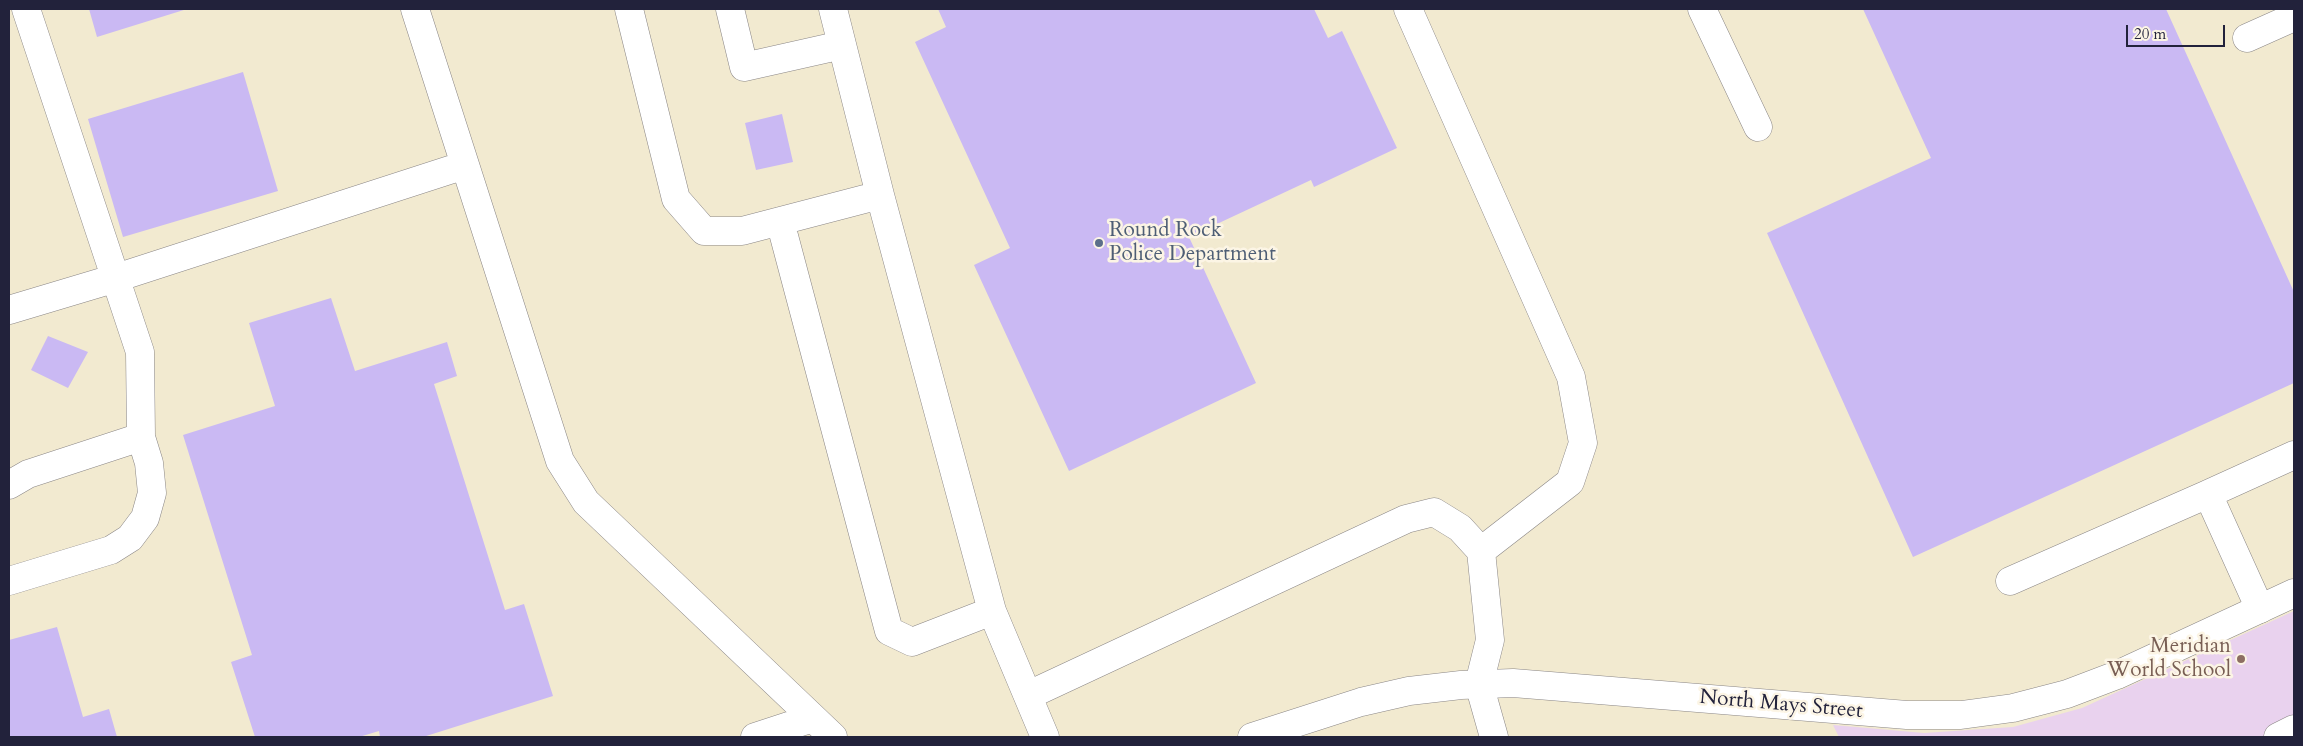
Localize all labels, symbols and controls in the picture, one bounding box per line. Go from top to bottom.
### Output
scale bar [2128,15,2227,47]
text: 20 m [2134,24,2166,44]
place label: Round Rock Police Department [1109,218,1276,268]
marker: Round Rock Police Department [1093,237,1105,249]
place label: Meridian World School [2107,634,2231,684]
marker: Meridian World School [2235,653,2247,665]
street label: North Mays Street [1698,685,1864,725]

